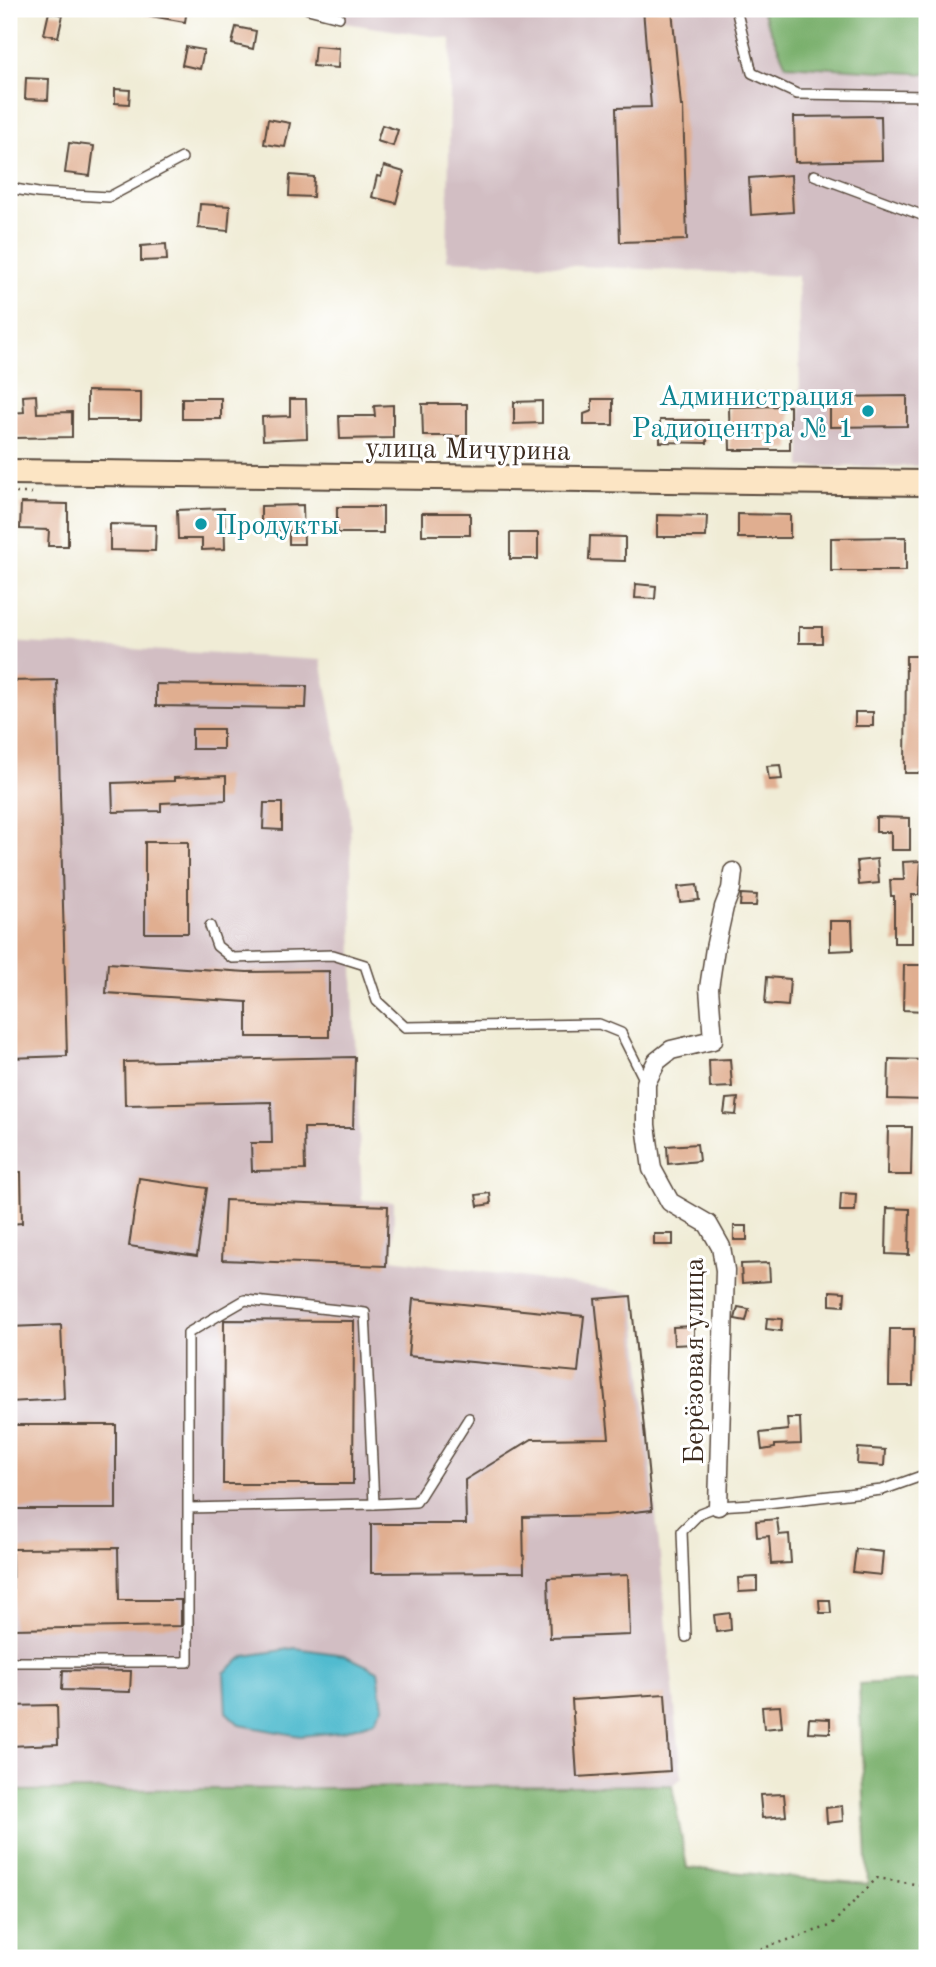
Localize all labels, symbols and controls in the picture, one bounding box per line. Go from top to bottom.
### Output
place label: Администрация Радиоцентра № 1 [632,384,854,444]
marker: Администрация Радиоцентра № 1 [860,403,876,419]
street label: улица Мичурина [365,435,571,467]
place label: Продукты [215,513,339,541]
marker: Продукты [193,516,209,532]
street label: Берёзовая улица [682,1257,710,1465]

